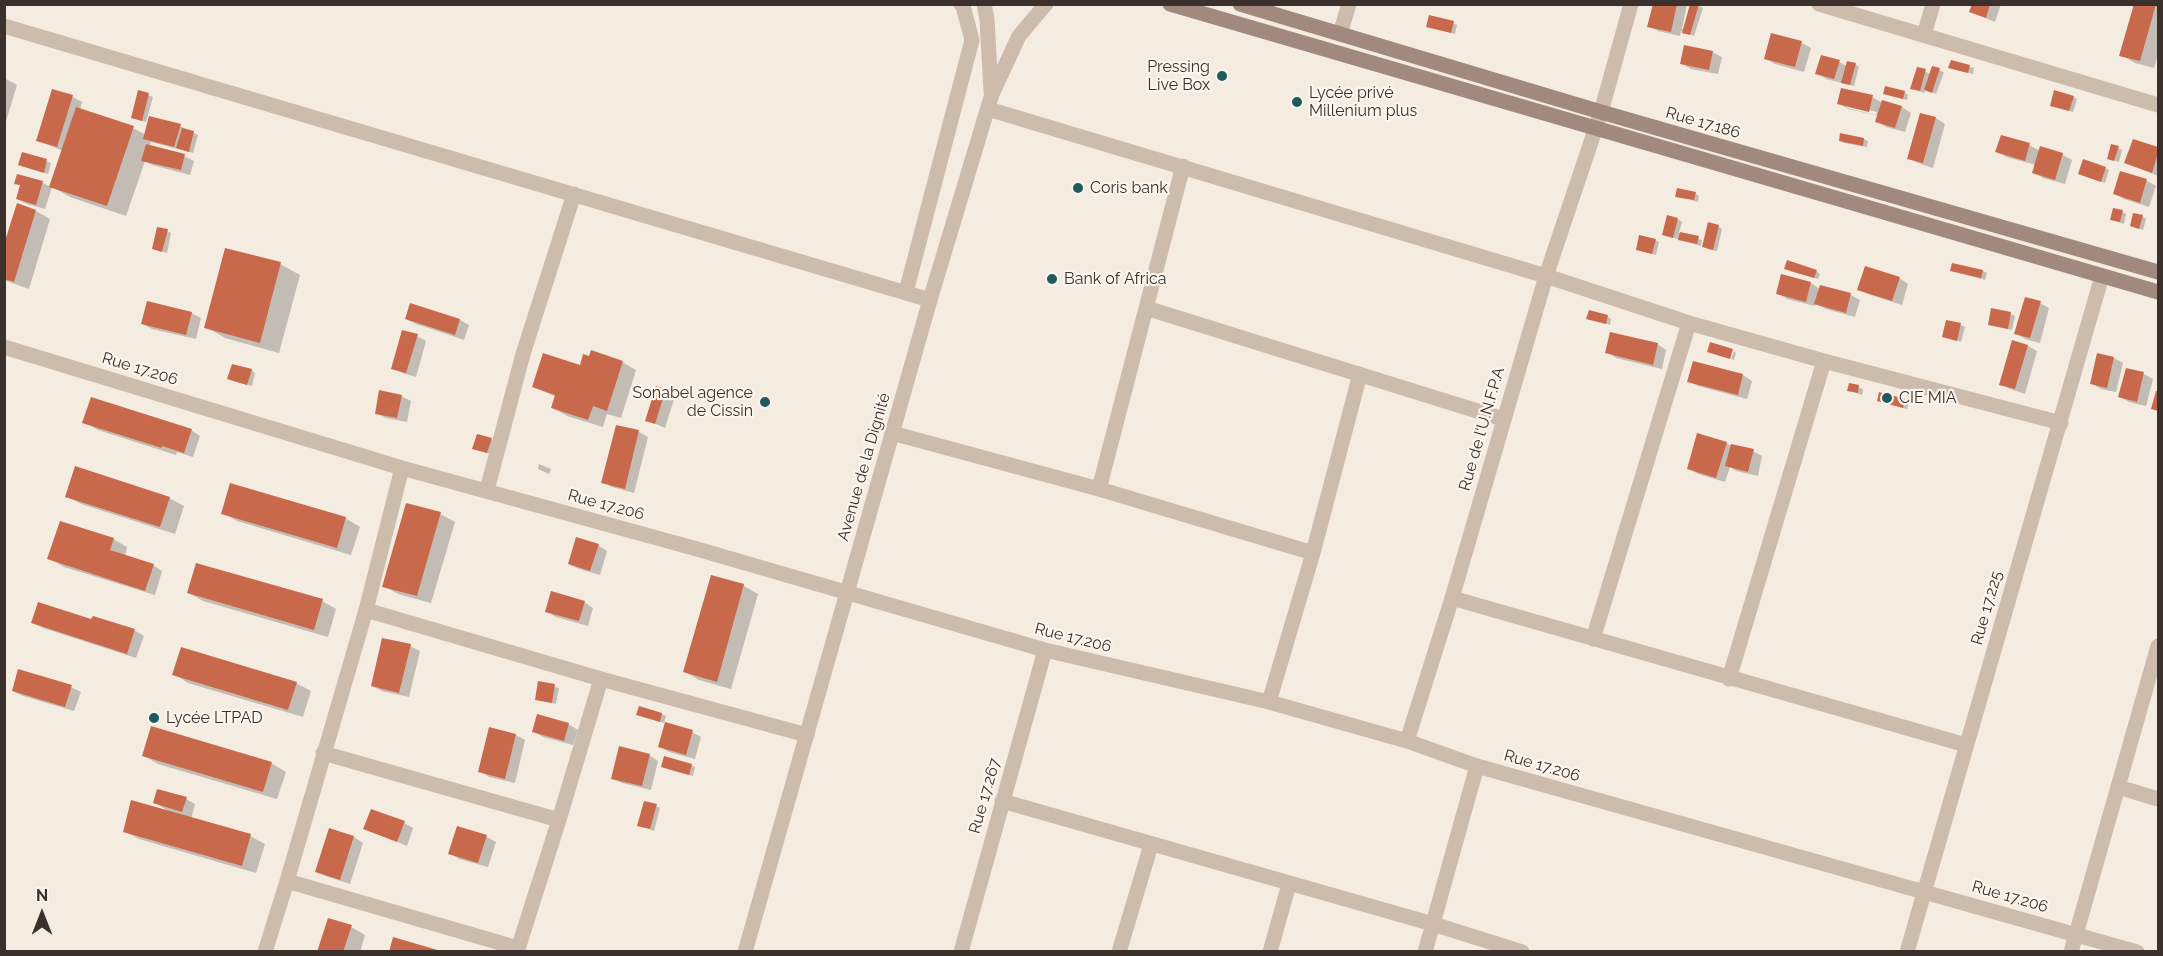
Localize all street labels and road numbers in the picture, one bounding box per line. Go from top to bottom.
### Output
street label: Rue 17.186 [1664,103,1742,143]
street label: Rue 17.206 [100,348,180,390]
street label: Rue de l'U.N.F.P.A [1455,365,1509,493]
street label: Avenue de la Dignité [834,391,894,543]
street label: Rue 17.206 [566,486,646,524]
street label: Rue 17.225 [1967,569,2007,647]
street label: Rue 17.206 [1033,619,1113,657]
street label: Rue 17.206 [1502,746,1582,786]
street label: Rue 17.267 [965,756,1005,836]
street label: Rue 17.206 [1970,877,2050,917]

